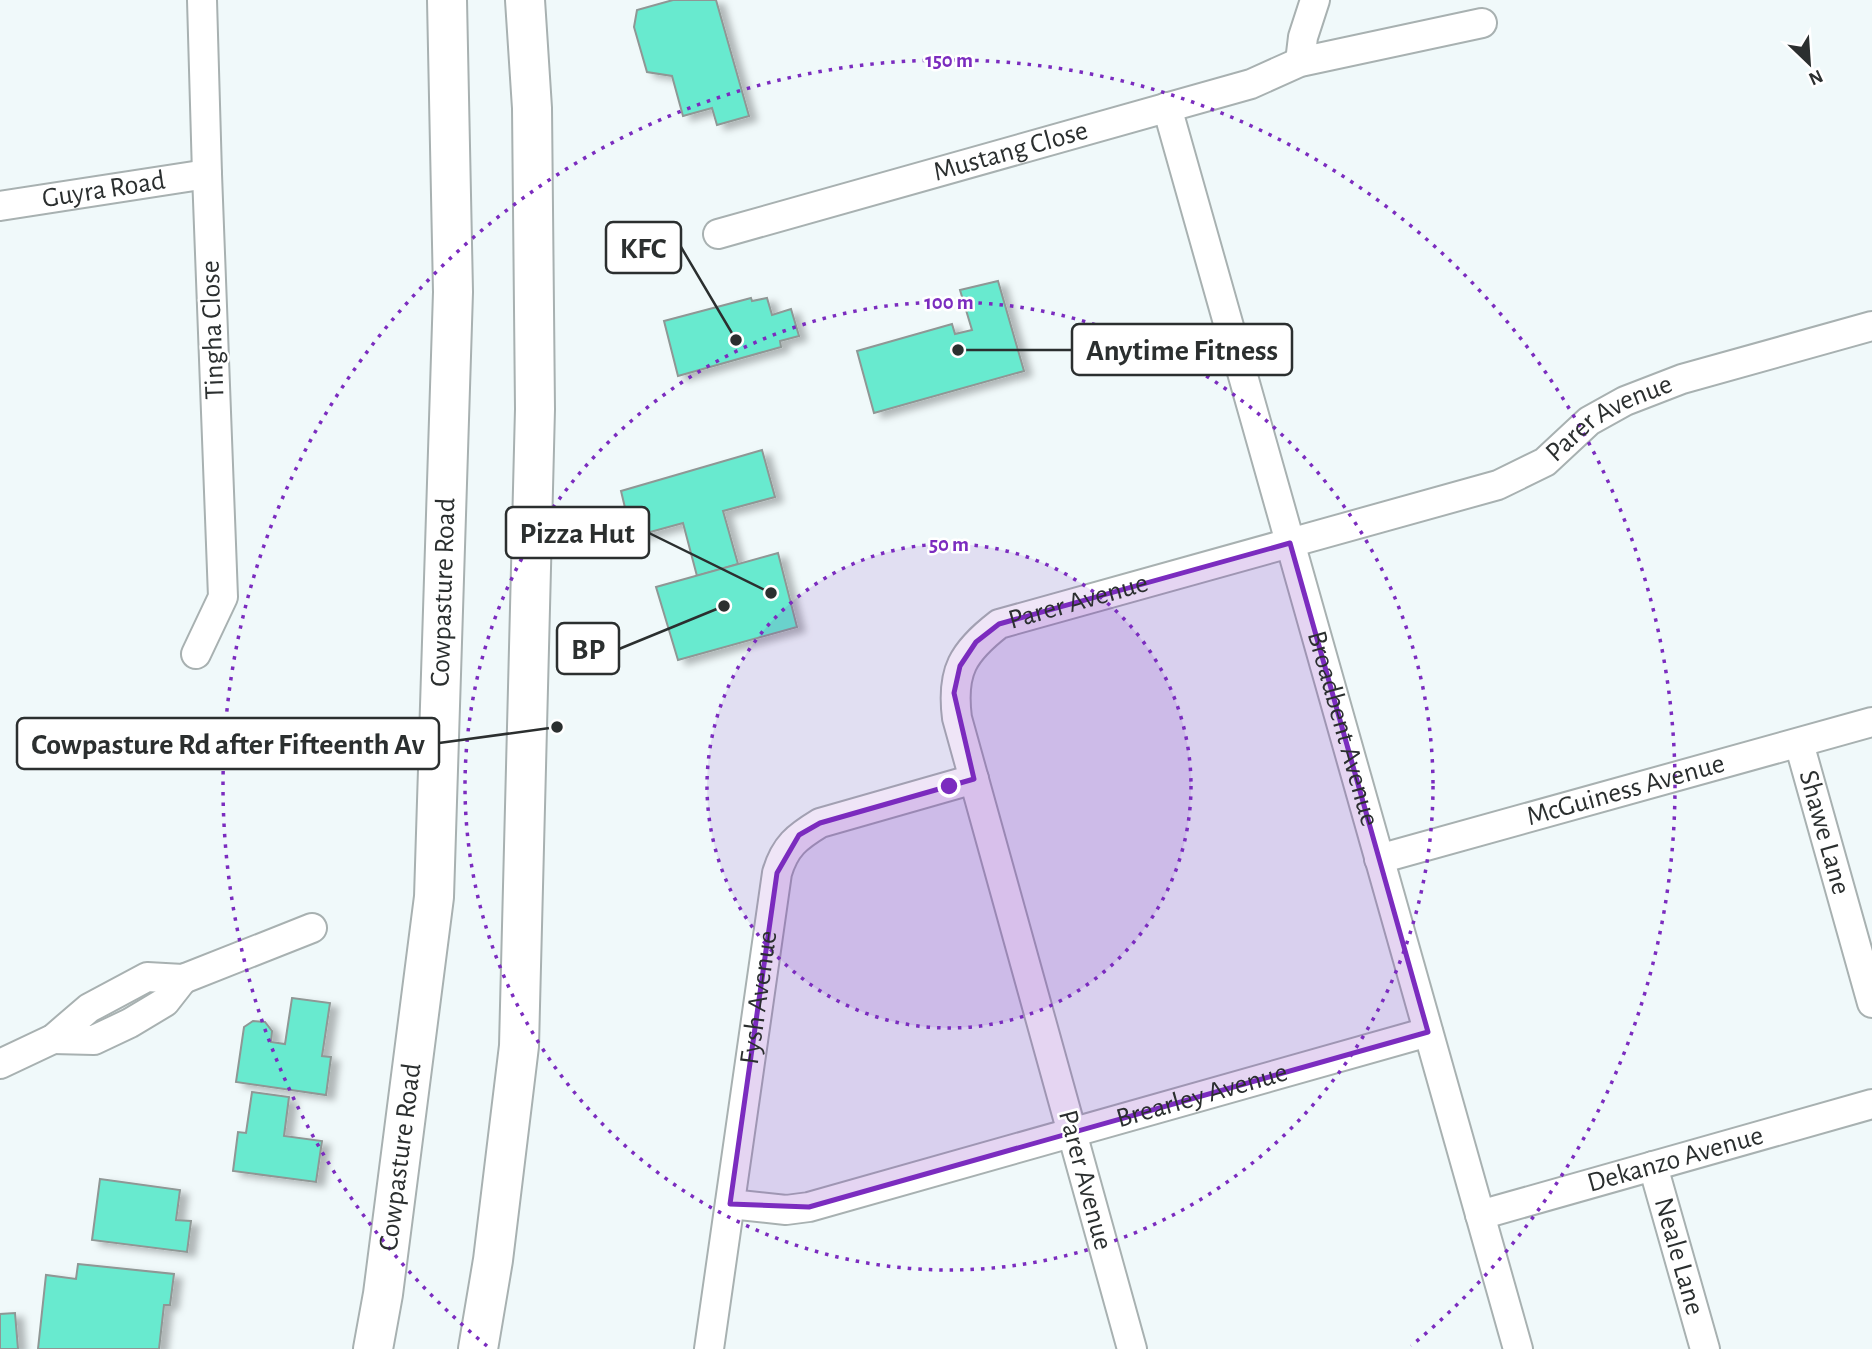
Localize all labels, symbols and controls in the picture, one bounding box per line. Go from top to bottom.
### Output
north arrow [1774,28,1844,98]
text: 150 m [925,50,973,71]
text: N [1806,66,1826,88]
street label: Mustang Close [930,117,1091,187]
street label: Guyra Road [40,167,167,213]
callout: KFC [606,222,681,273]
text: KFC [620,234,667,264]
street label: Tingha Close [197,260,229,400]
text: 100 m [924,292,974,313]
callout: Anytime Fitness [1072,324,1292,375]
text: Anytime Fitness [1086,336,1278,366]
street label: Parer Avenue [1541,370,1676,467]
street label: Cowpasture Road [427,497,461,687]
callout: Pizza Hut [506,507,649,558]
text: Pizza Hut [519,519,635,549]
text: 50 m [929,534,969,555]
street label: Parer Avenue [1005,569,1151,635]
callout: BP [557,623,619,674]
street label: Broadbent Avenue [1302,628,1384,830]
text: BP [571,635,605,665]
callout: Cowpasture Rd after Fifteenth Av [17,718,439,769]
text: Cowpasture Rd after Fifteenth Av [31,730,425,760]
street label: McGuiness Avenue [1524,750,1728,831]
street label: Shawe Lane [1793,767,1855,898]
centre of rings [937,774,961,798]
street label: Fysh Avenue [736,929,783,1066]
street label: Brearley Avenue [1113,1058,1291,1133]
street label: Cowpasture Road [375,1061,427,1253]
street label: Parer Avenue [1053,1107,1117,1253]
street label: Dekanzo Avenue [1584,1121,1766,1198]
street label: Neale Lane [1649,1195,1709,1318]

